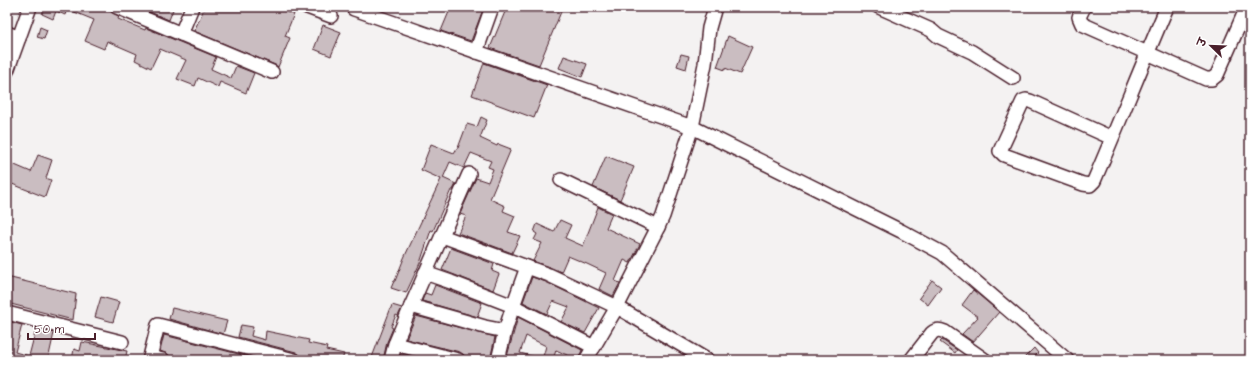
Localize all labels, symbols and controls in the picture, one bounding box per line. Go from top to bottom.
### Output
north arrow [1191,26,1231,66]
text: उ [1194,34,1211,50]
scale bar [28,315,95,341]
text: 50 m [34,321,65,338]

